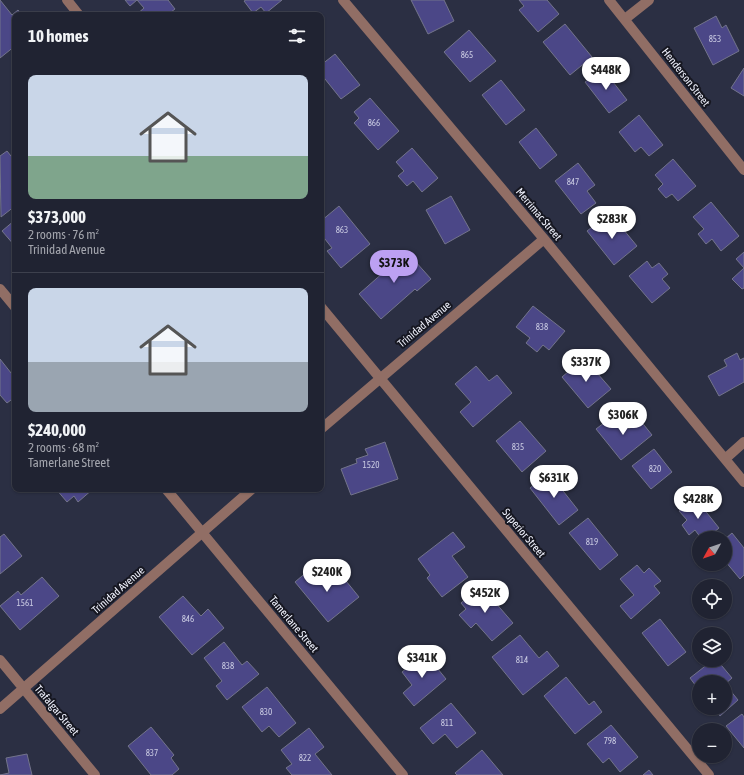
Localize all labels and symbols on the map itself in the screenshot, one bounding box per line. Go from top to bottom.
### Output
house number: 853 [709,34,721,44]
street label: Henderson Street [660,46,712,108]
house number: 865 [461,50,473,60]
pin: $448K [578,57,634,91]
house number: 866 [368,118,380,128]
house number: 847 [567,177,579,187]
street label: Merrimac Street [514,186,564,242]
pin: $283K [584,206,640,240]
house number: 863 [336,225,348,235]
pin: $373K [366,250,422,284]
street label: Trinidad Avenue [395,298,453,350]
house number: 838 [536,322,548,332]
pin: $337K [558,349,614,383]
pin: $306K [595,402,651,436]
house number: 835 [512,442,524,452]
house number: 1520 [363,460,379,470]
house number: 820 [649,464,661,474]
pin: $631K [526,465,582,499]
pin: $428K [670,486,726,520]
street label: Superior Street [500,506,548,560]
north arrow [692,531,732,571]
house number: 819 [586,537,598,547]
pin: $240K [299,559,355,593]
street label: Trinidad Avenue [89,564,147,616]
pin: $452K [457,580,513,614]
street label: Tamerlane Street [267,594,321,654]
house number: 1561 [17,598,33,608]
house number: 846 [182,614,194,624]
pin: $341K [394,645,450,679]
house number: 814 [516,655,528,665]
house number: 838 [222,661,234,671]
street label: Trafalgar Street [33,682,81,738]
house number: 830 [260,707,272,717]
house number: 811 [441,718,453,728]
house number: 798 [604,736,616,746]
house number: 837 [146,748,158,758]
house number: 822 [299,753,311,763]

